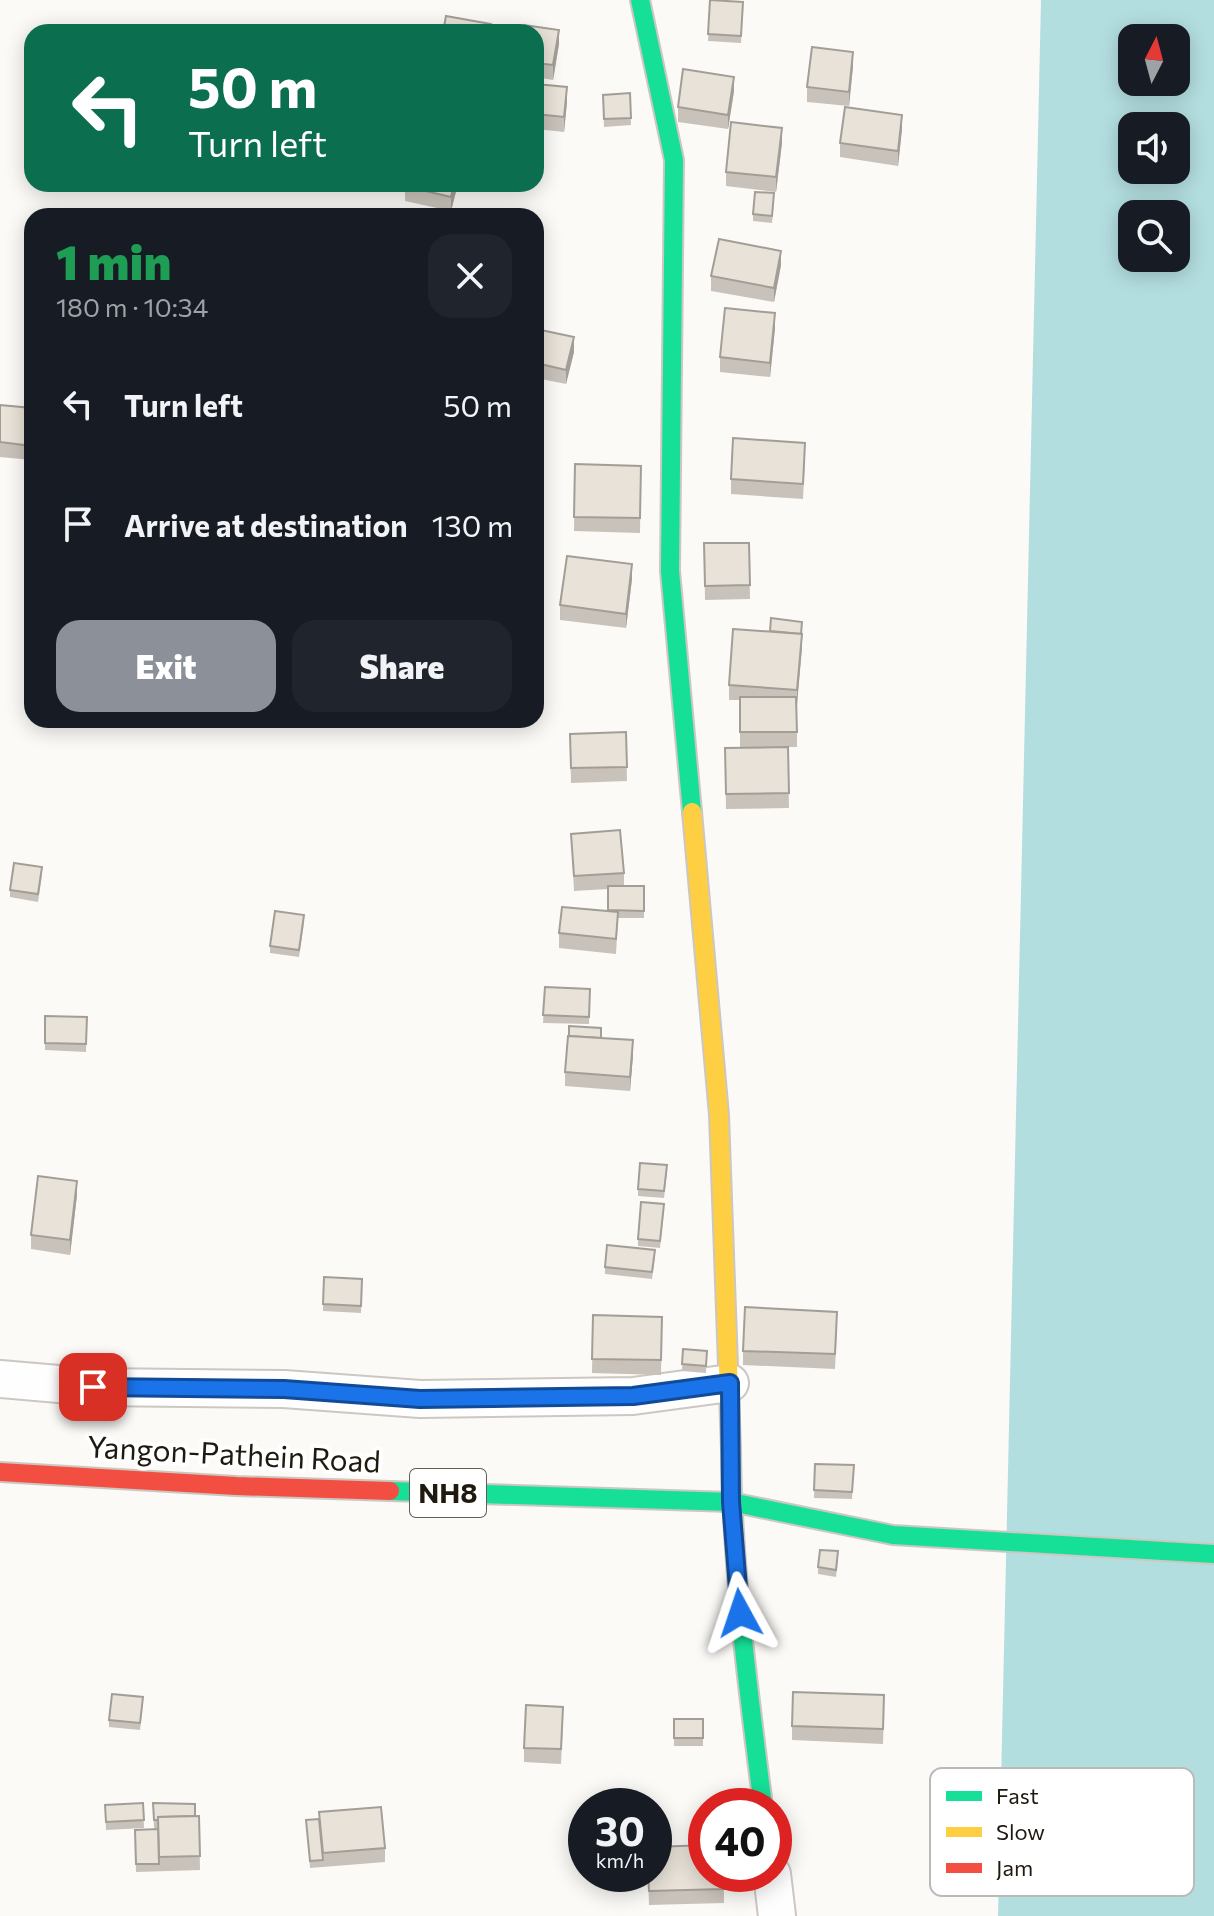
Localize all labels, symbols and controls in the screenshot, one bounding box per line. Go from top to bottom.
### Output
north arrow [1118,24,1190,96]
map controls [1118,24,1190,272]
text: 50 m [188,51,317,120]
icon: left [56,56,160,160]
button: sound [1118,112,1190,184]
text: Turn left [188,120,327,164]
button: search [1118,200,1190,272]
text: 1 min [56,231,171,290]
button: close [428,234,512,318]
text: 180 m · 10:34 [56,291,208,322]
icon: left [56,382,100,426]
text: Turn left [124,386,243,423]
text: 50 m [443,386,512,423]
icon: arrive [56,502,100,546]
text: Arrive at destination [124,506,408,543]
text: 130 m [432,506,513,543]
button: Exit [56,620,276,712]
button: Share [292,620,512,712]
pin [59,1353,127,1421]
icon: arrive [71,1365,115,1409]
street label: Yangon-Pathein Road [86,1426,382,1479]
road number: NH8 [410,1469,486,1517]
position arrow [698,1571,782,1655]
legend [930,1768,1194,1896]
text: Fast [996,1782,1039,1809]
speed limit sign: 40 [688,1788,792,1892]
text: 30 [595,1805,645,1854]
text: Slow [996,1818,1045,1845]
text: km/h [596,1848,644,1872]
text: Jam [996,1854,1033,1881]

